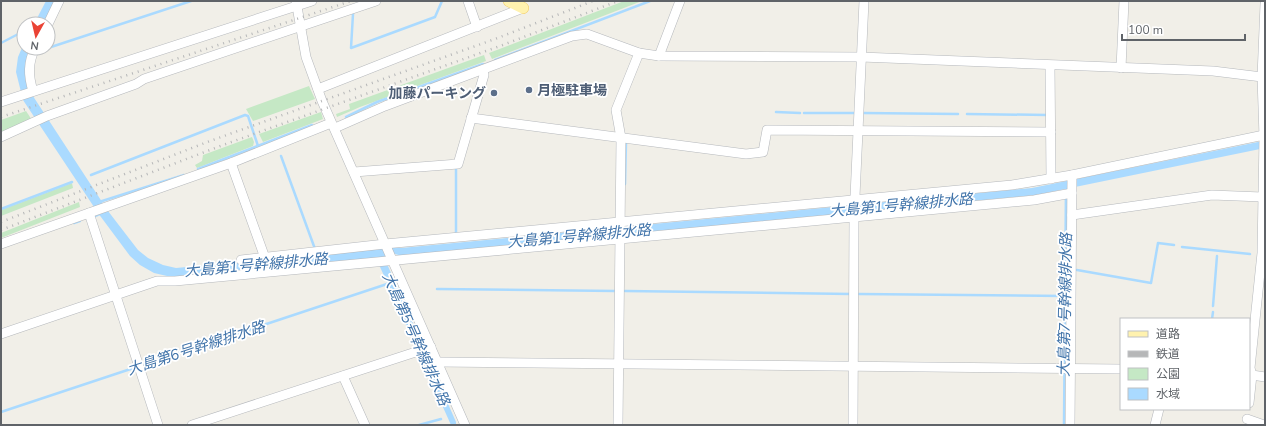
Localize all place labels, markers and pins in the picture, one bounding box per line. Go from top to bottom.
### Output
place label: 月極駐車場 [537,81,607,100]
place label: 加藤パーキング [388,84,486,103]
marker: 月極駐車場 [524,85,534,95]
marker: 加藤パーキング [489,88,499,98]

